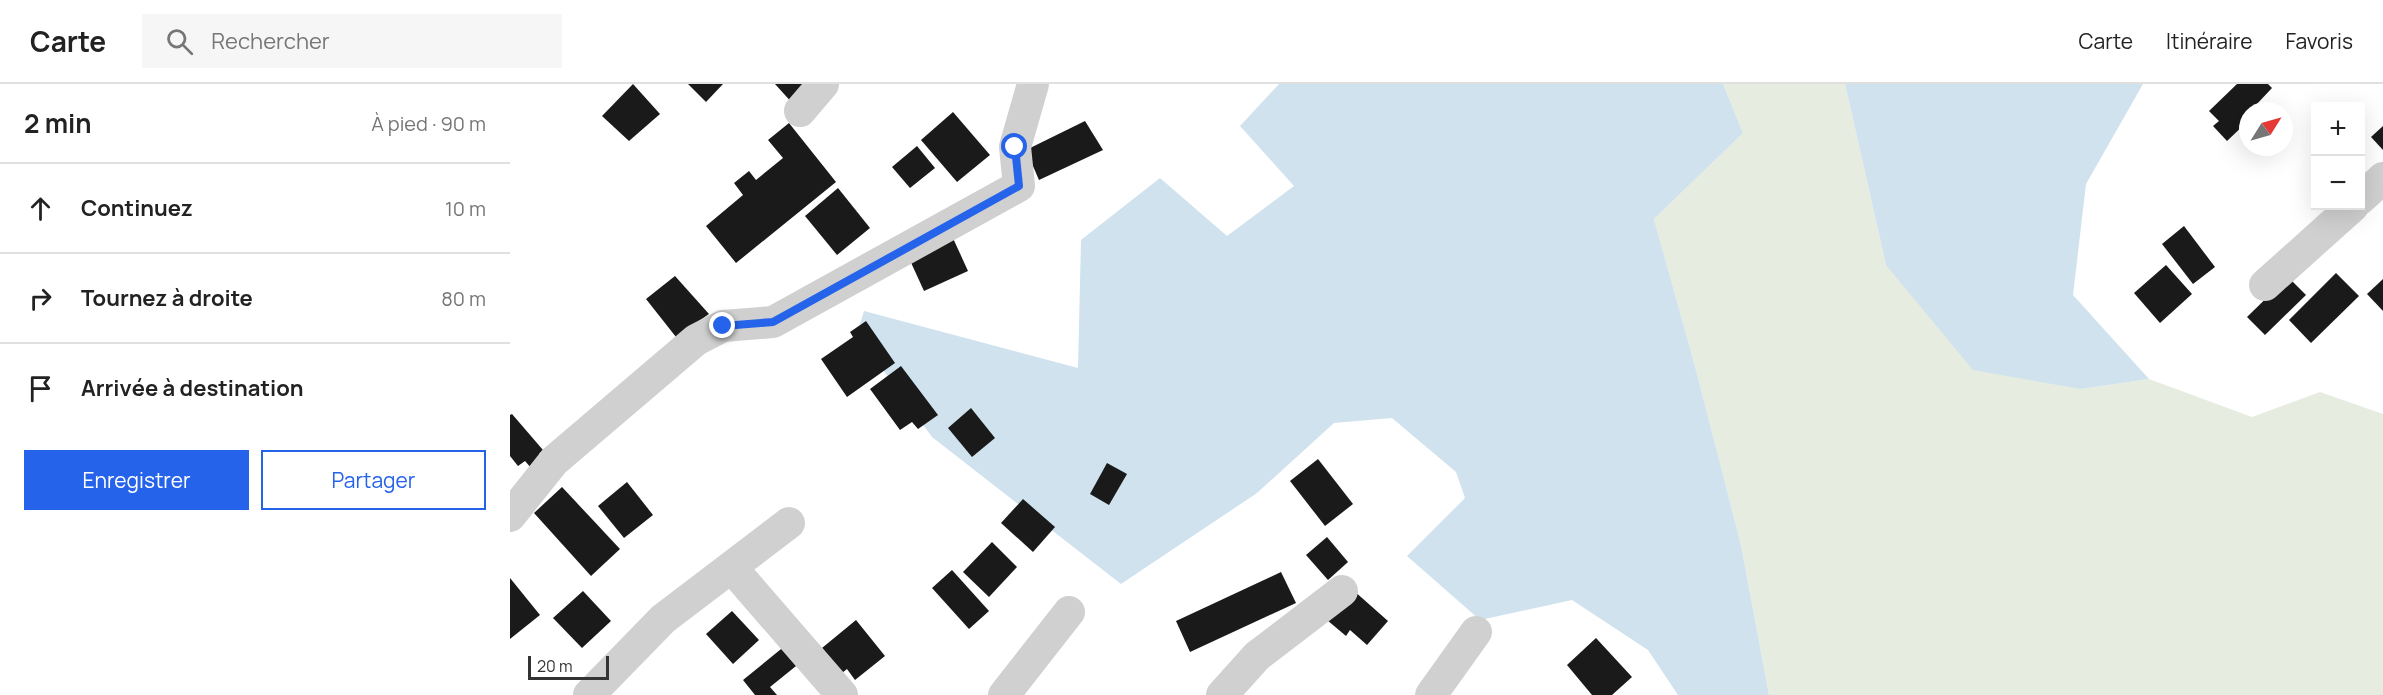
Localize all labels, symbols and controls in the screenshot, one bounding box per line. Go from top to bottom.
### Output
search box [142,14,562,68]
text: Carte [30,22,106,60]
icon: search [163,25,196,58]
text: Rechercher [211,26,330,56]
text: Carte [2079,27,2133,55]
text: Itinéraire [2166,27,2252,55]
text: Favoris [2285,27,2353,55]
north arrow [2239,102,2293,156]
map controls [2311,102,2365,210]
button: + [2311,102,2365,156]
text: 2 min [24,105,92,141]
text: À pied · 90 m [371,110,486,137]
route start [1001,133,1027,159]
button: − [2311,156,2365,210]
icon: ahead [24,192,57,225]
text: Continuez [81,193,193,223]
text: 10 m [445,195,486,222]
icon: right [24,282,57,315]
text: Tournez à droite [81,283,253,313]
text: 80 m [441,285,486,312]
route end [709,312,735,338]
icon: arrive [24,372,57,405]
text: Arrivée à destination [81,373,304,403]
button: Enregistrer [24,450,249,510]
button: Partager [261,450,486,510]
scale bar [528,653,609,680]
text: 20 m [537,655,573,677]

